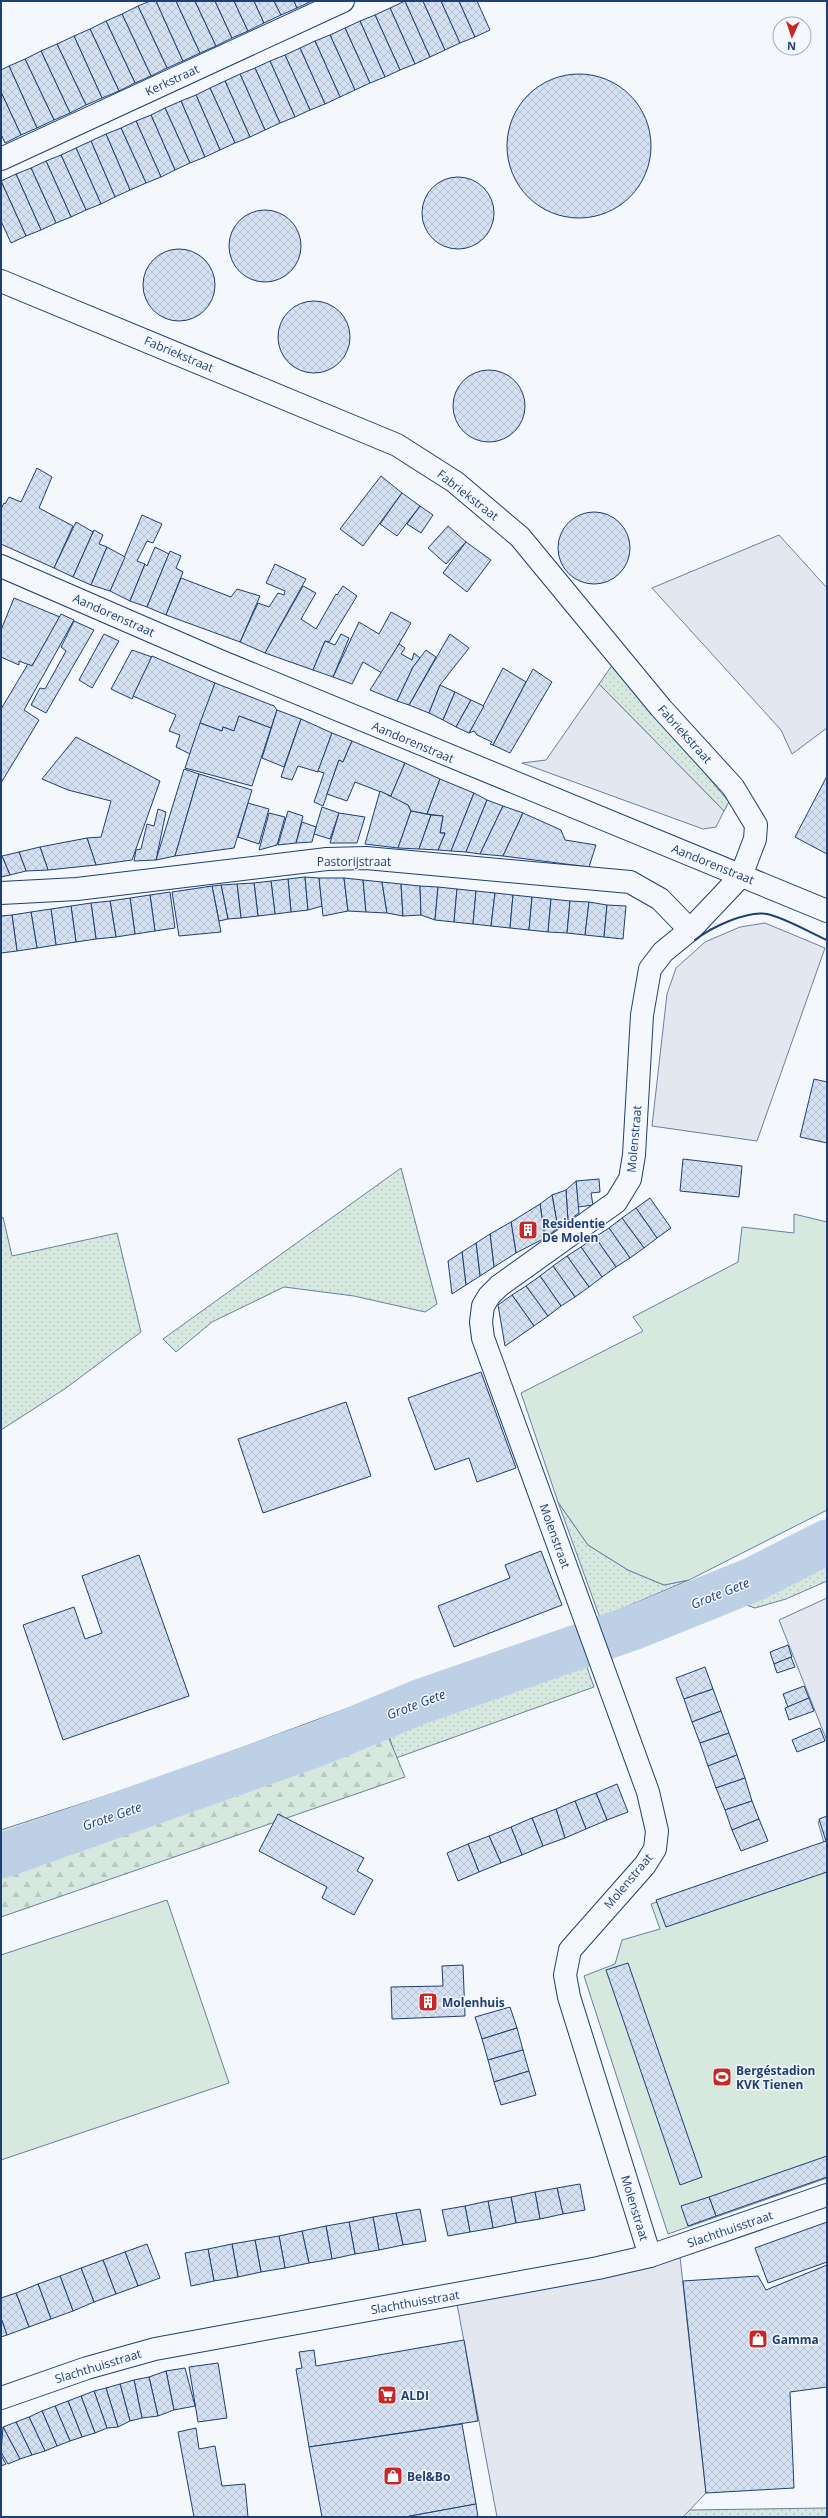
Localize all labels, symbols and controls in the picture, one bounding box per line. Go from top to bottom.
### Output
north arrow [772,16,812,56]
text: N [787,39,796,54]
street label: Kerkstraat [142,60,202,100]
street label: Fabriekstraat [142,332,216,376]
street label: Fabriekstraat [434,466,502,524]
street label: Aandorenstraat [70,589,158,641]
street label: Fabriekstraat [654,701,716,767]
street label: Aandorenstraat [369,717,457,767]
street label: Aandorenstraat [669,840,757,888]
street label: Pastorijstraat [317,853,391,870]
street label: Molenstraat [623,1105,645,1173]
place label: Residentie De Molen [542,1215,605,1246]
building icon: Residentie De Molen [517,1219,539,1241]
street label: Molenstraat [535,1501,575,1571]
water label: Grote Gete [688,1573,752,1613]
water label: Grote Gete [384,1684,448,1723]
water label: Grote Gete [80,1797,144,1835]
street label: Molenstraat [600,1850,656,1912]
building icon: Molenhuis [417,1991,439,2013]
place label: Molenhuis [442,1994,505,2011]
place label: Bergéstadion KVK Tienen [736,2062,815,2093]
sports icon: Bergéstadion KVK Tienen [711,2066,733,2088]
street label: Molenstraat [617,2173,653,2243]
street label: Slachthuisstraat [685,2206,775,2252]
street label: Slachthuisstraat [369,2286,461,2318]
shop icon: Gamma [747,2328,769,2350]
place label: Gamma [772,2331,819,2348]
street label: Slachthuisstraat [53,2345,143,2387]
supermarket icon: ALDI [376,2384,398,2406]
place label: ALDI [401,2387,429,2404]
shop icon: Bel&Bo [382,2465,404,2487]
place label: Bel&Bo [407,2468,450,2485]

